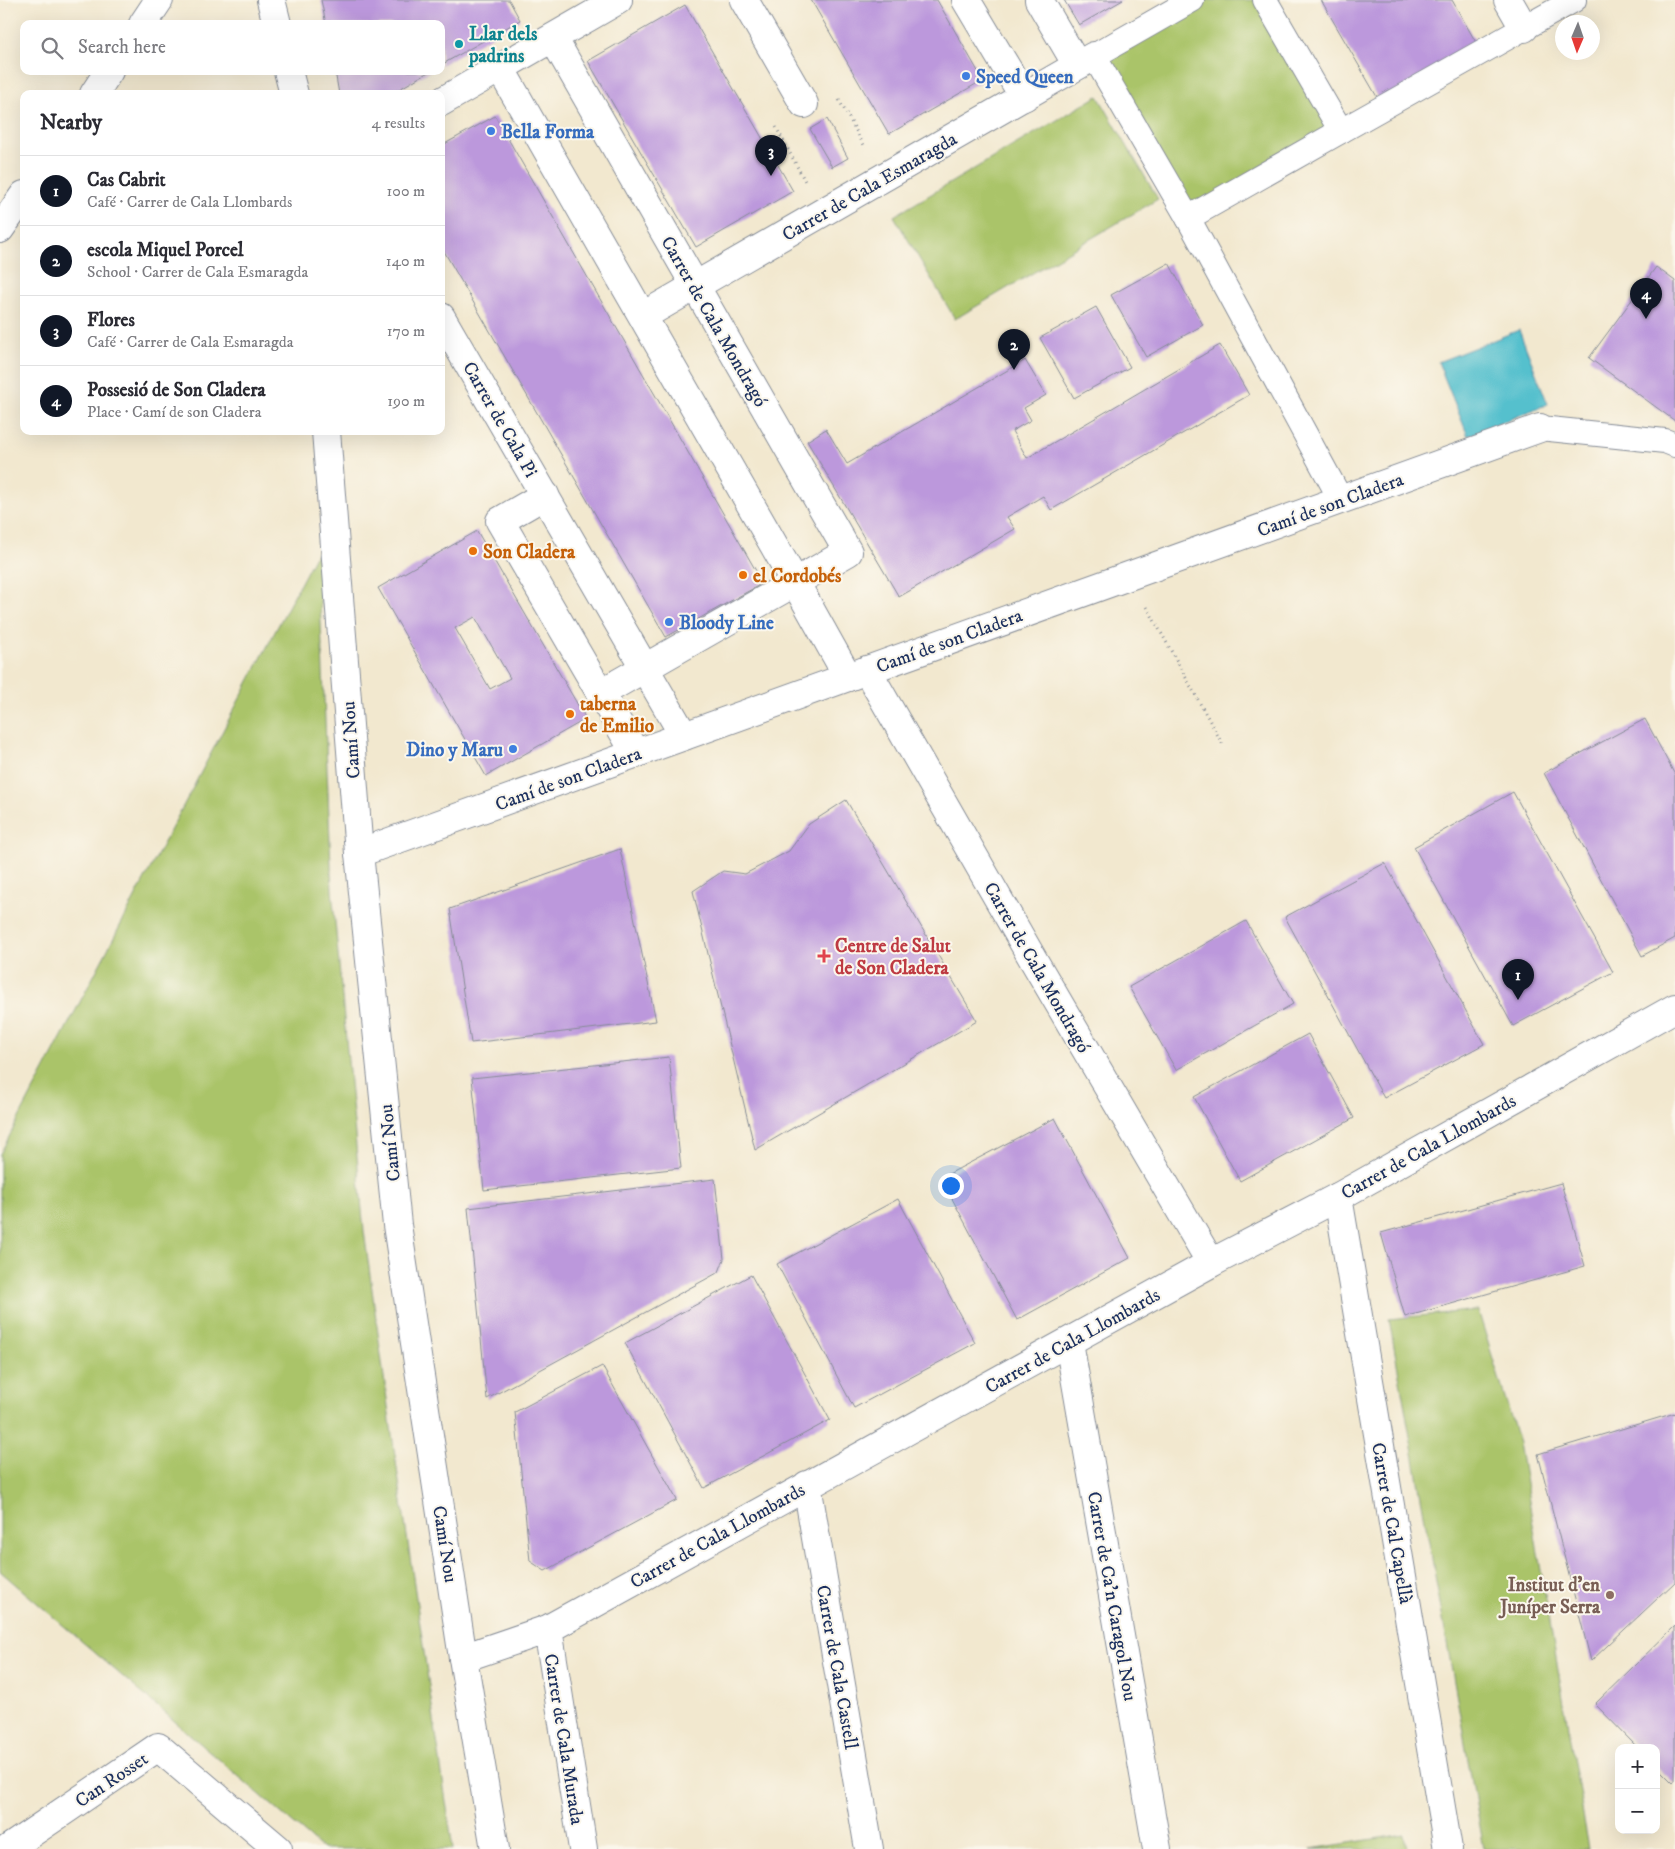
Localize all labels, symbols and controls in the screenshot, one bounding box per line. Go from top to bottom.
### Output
north arrow [1555,15,1600,60]
search box [20,20,445,75]
place label: Llar dels padrins [468,23,538,68]
icon: search [38,34,66,62]
text: Search here [78,36,166,59]
marker: Llar dels padrins [453,38,465,50]
place label: Speed Queen [976,66,1075,89]
marker: Speed Queen [960,70,972,82]
text: Nearby [40,110,102,136]
text: 4 results [372,113,425,133]
place label: Bella Forma [501,121,595,144]
marker: Bella Forma [485,125,497,137]
street label: Carrer de Cala Esmaragda [778,128,961,247]
pin: 3 [755,135,787,176]
text: Cas Cabrit [87,169,166,192]
text: 1 [53,181,59,201]
text: 100 m [387,181,425,201]
text: Café · Carrer de Cala Llombards [87,192,292,212]
street label: Carrer de Cala Mondragó [655,232,772,411]
text: escola Miquel Porcel [87,239,244,262]
text: 2 [52,251,60,271]
text: 140 m [386,251,425,271]
text: School · Carrer de Cala Esmaragda [87,262,308,282]
pin: 4 [1630,278,1662,319]
text: Flores [87,309,135,332]
text: 3 [53,321,59,341]
text: 170 m [387,321,425,341]
pin: 2 [998,329,1030,370]
text: Café · Carrer de Cala Esmaragda [87,332,293,352]
street label: Carrer de Cala Pi [457,358,542,482]
text: Possesió de Son Cladera [87,379,266,402]
text: 4 [51,391,61,411]
text: 190 m [387,391,425,411]
text: Place · Camí de son Cladera [87,402,262,422]
street label: Camí de son Cladera [1254,468,1407,543]
place label: Son Cladera [483,541,576,564]
marker: Son Cladera [467,545,479,557]
place label: el Cordobés [753,565,842,588]
marker: el Cordobés [737,569,749,581]
street label: Camí de son Cladera [873,604,1026,679]
place label: Bloody Line [679,612,774,635]
marker: Bloody Line [663,616,675,628]
place label: taberna de Emilio [580,693,654,738]
street label: Camí Nou [337,700,366,779]
marker: taberna de Emilio [564,708,576,720]
place label: Dino y Maru [406,739,503,762]
street label: Camí de son Cladera [492,742,645,817]
marker: Dino y Maru [507,743,519,755]
street label: Carrer de Cala Mondragó [978,878,1095,1057]
place label: Centre de Salut de Son Cladera [835,935,952,980]
marker: Centre de Salut de Son Cladera [817,949,831,963]
pin: 1 [1502,959,1534,1000]
street label: Carrer de Cala Llombards [1337,1090,1520,1205]
street label: Camí Nou [375,1103,406,1183]
your location [938,1173,964,1199]
street label: Carrer de Cala Llombards [981,1284,1164,1399]
street label: Carrer de Cal Capellà [1366,1441,1417,1606]
street label: Carrer de Cala Llombards [626,1479,809,1594]
street label: Carrer de Ca'n Caragol Nou [1082,1490,1141,1703]
street label: Camí Nou [427,1504,462,1584]
place label: Institut d'en Juníper Serra [1498,1574,1601,1619]
street label: Carrer de Cala Castell [811,1583,862,1751]
marker: Institut d'en Juníper Serra [1604,1589,1616,1601]
street label: Carrer de Cala Murada [539,1652,588,1826]
map controls [1615,1744,1660,1834]
button: + [1615,1744,1660,1789]
street label: Can Rosset [71,1747,153,1813]
button: − [1615,1789,1660,1834]

